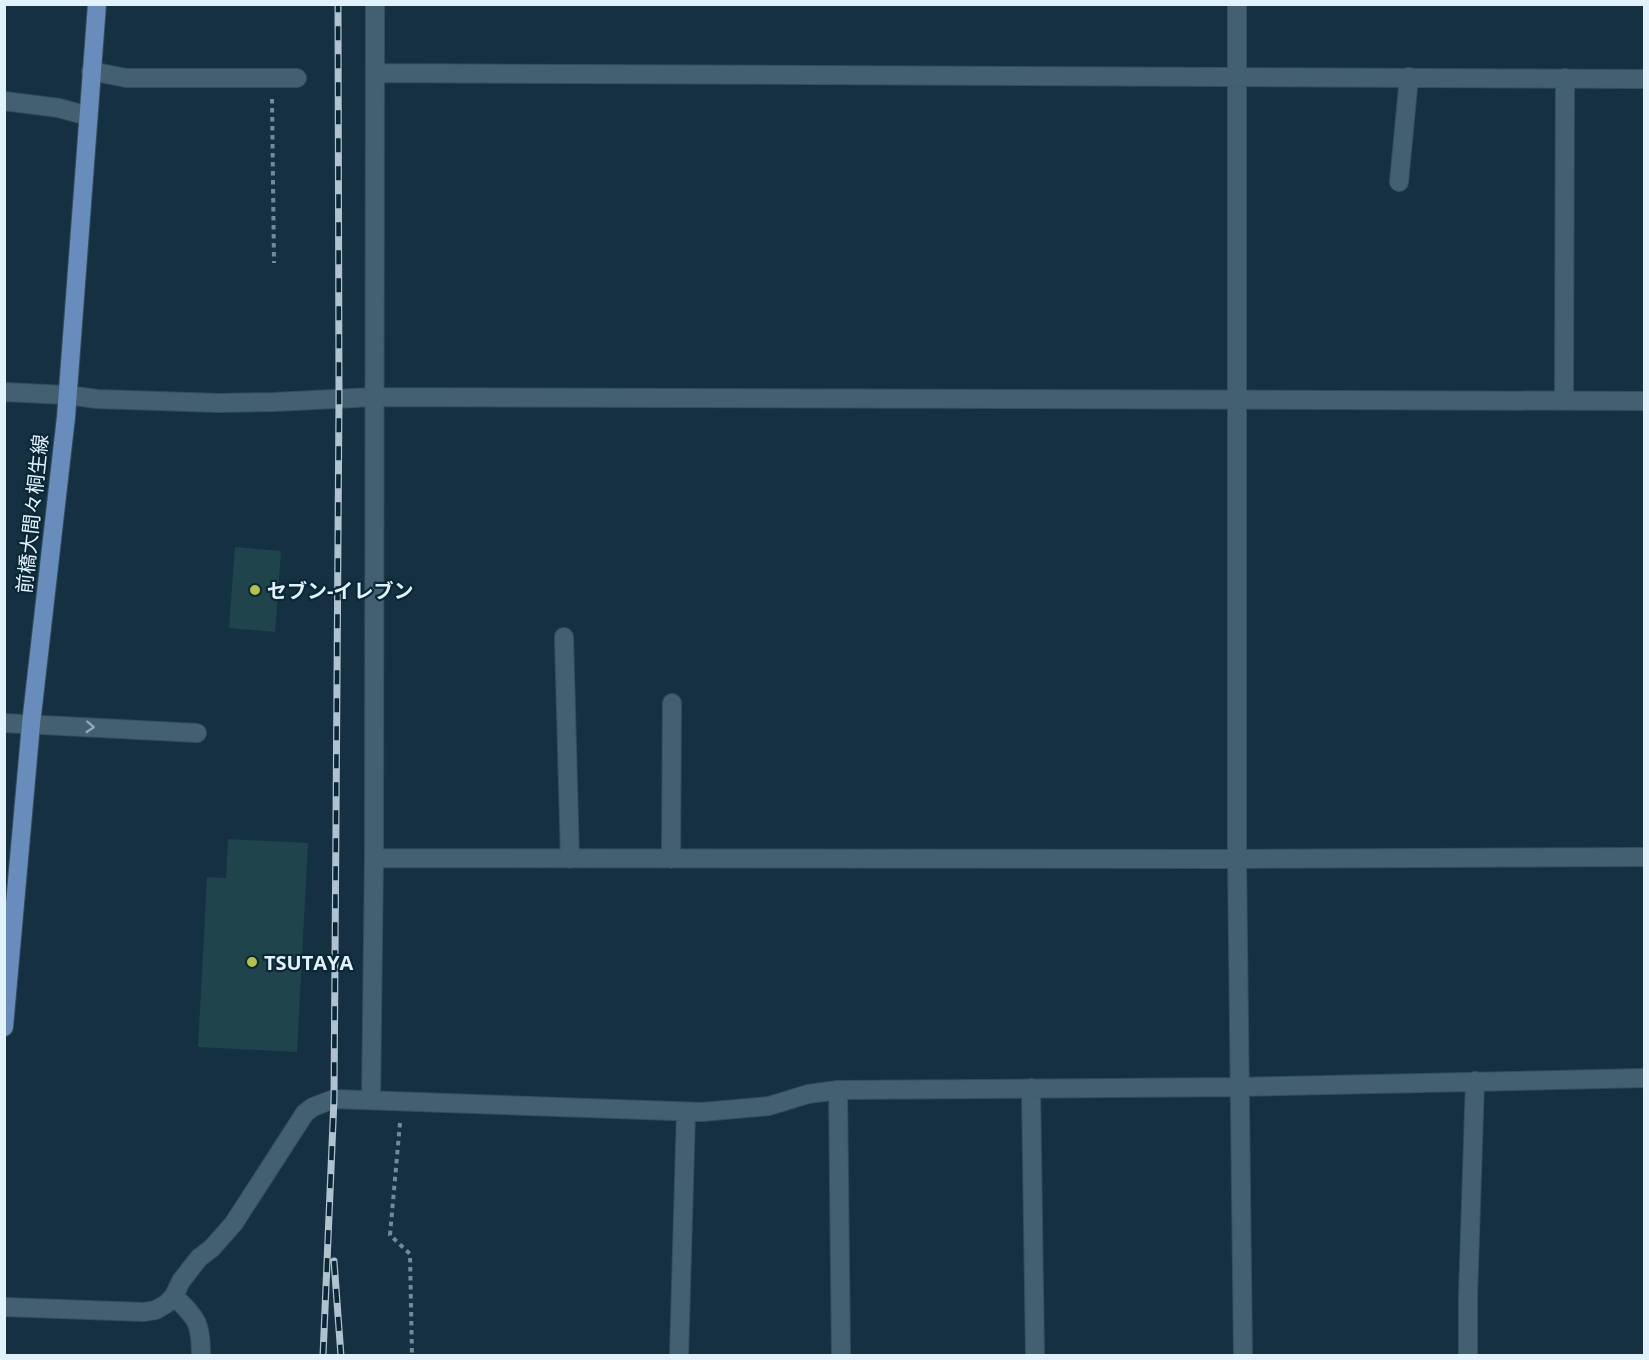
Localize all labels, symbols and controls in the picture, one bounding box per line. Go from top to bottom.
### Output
street label: 前橋大間々桐生線 [10,433,54,595]
place label: セブン-イレブン [267,577,413,604]
marker: セブン-イレブン [248,583,262,597]
one-way arrow [85,721,94,734]
place label: TSUTAYA [264,949,354,976]
marker: TSUTAYA [245,955,259,969]

